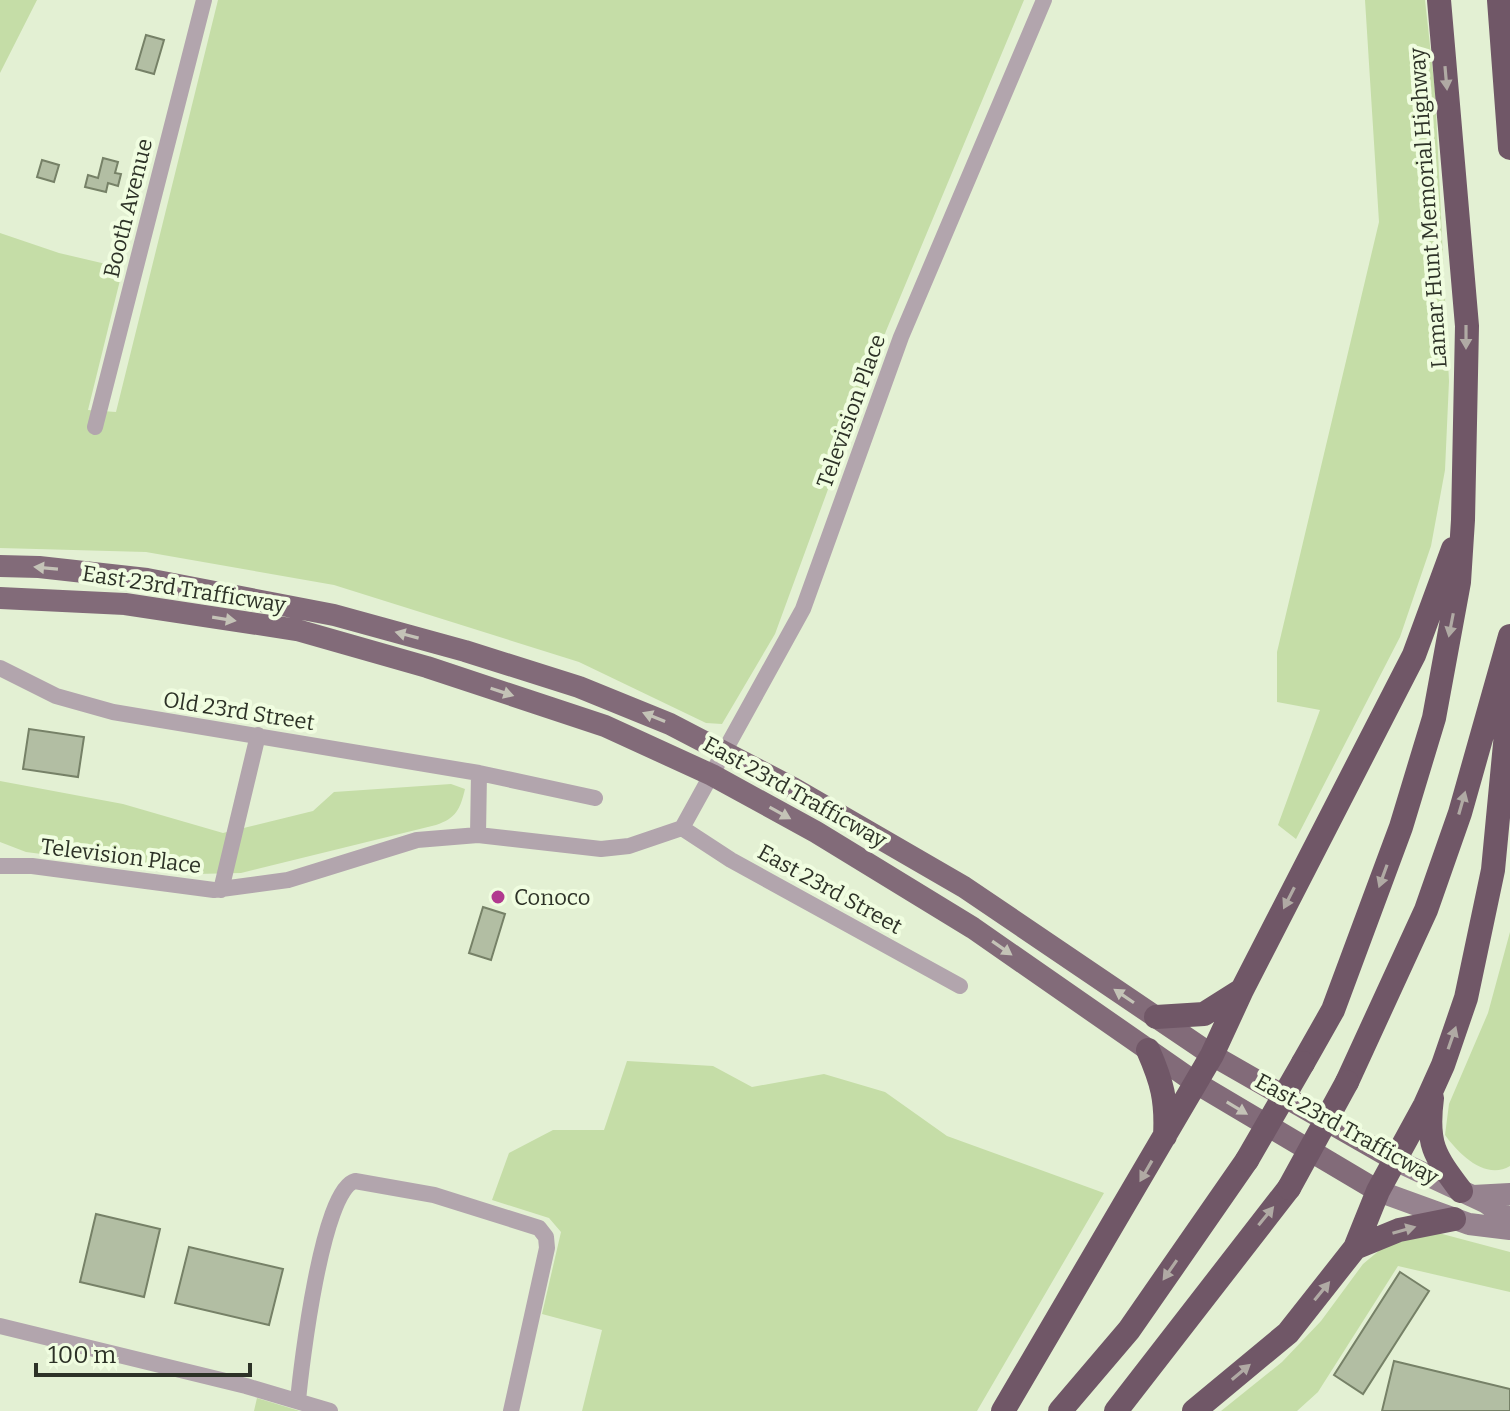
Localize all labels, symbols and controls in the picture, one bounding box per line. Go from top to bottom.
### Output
street label: Lamar Hunt Memorial Highway [1403,46,1453,369]
one-way arrow [1440,66,1453,91]
street label: Booth Avenue [98,136,158,280]
one-way arrow [1460,325,1473,350]
street label: Television Place [811,330,891,492]
street label: East 23rd Trafficway [80,560,288,618]
one-way arrow [33,562,58,575]
one-way arrow [212,613,237,626]
one-way arrow [1444,613,1456,638]
one-way arrow [395,628,420,640]
street label: Old 23rd Street [161,686,317,736]
one-way arrow [490,686,514,698]
one-way arrow [642,711,666,724]
street label: East 23rd Trafficway [699,730,892,854]
one-way arrow [1456,791,1469,815]
one-way arrow [769,806,792,819]
street label: Television Place [39,833,203,879]
street label: East 23rd Street [753,838,907,940]
one-way arrow [1377,864,1389,888]
place label: Conoco [514,884,590,911]
one-way arrow [1282,887,1295,910]
marker: Conoco [489,888,507,906]
one-way arrow [992,940,1013,955]
one-way arrow [1114,988,1135,1003]
one-way arrow [1447,1026,1459,1050]
street label: East 23rd Trafficway [1251,1067,1444,1191]
one-way arrow [1226,1101,1248,1115]
one-way arrow [1139,1160,1153,1182]
one-way arrow [1257,1206,1274,1226]
one-way arrow [1391,1224,1416,1236]
one-way arrow [1163,1260,1178,1281]
one-way arrow [1314,1281,1330,1301]
scale bar [36,1327,250,1377]
text: 100 m [48,1341,116,1369]
one-way arrow [1231,1364,1251,1381]

